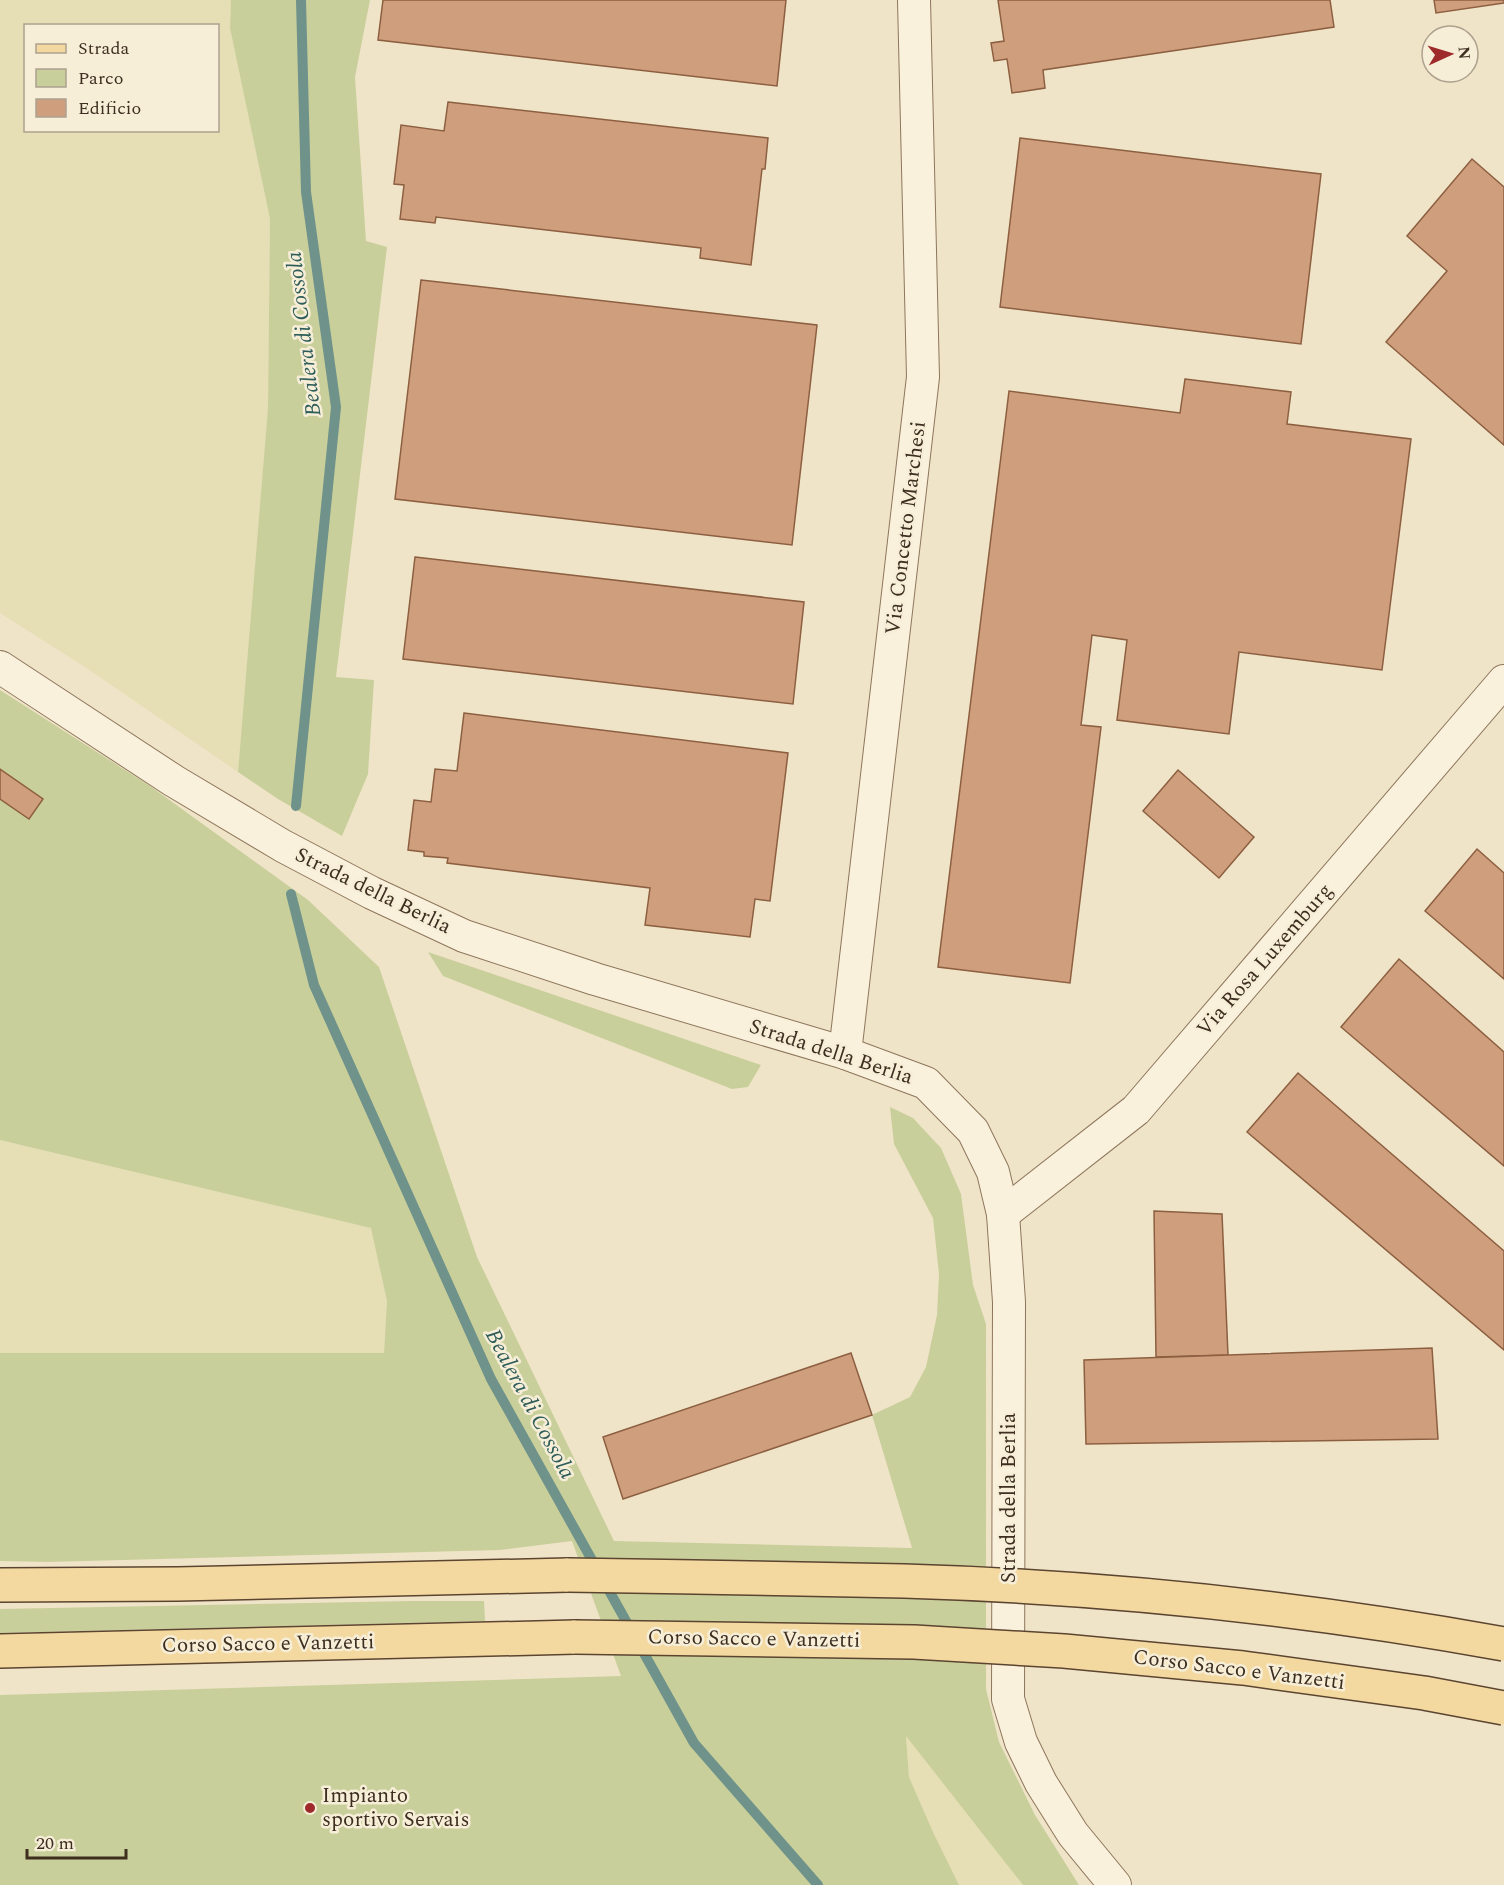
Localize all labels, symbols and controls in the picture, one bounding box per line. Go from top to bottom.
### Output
legend [24,24,219,132]
north arrow [1420,24,1480,84]
text: Strada [78,35,129,62]
text: N [1452,46,1476,60]
text: Parco [78,65,123,92]
text: Edificio [78,95,141,122]
water label: Bealera di Cossola [278,250,330,418]
street label: Via Concetto Marchesi [877,419,935,637]
street label: Strada della Berlia [289,839,457,943]
street label: Via Rosa Luxemburg [1189,876,1341,1044]
street label: Strada della Berlia [745,1010,918,1094]
water label: Bealera di Cossola [476,1323,584,1485]
street label: Strada della Berlia [993,1412,1025,1583]
street label: Corso Sacco e Vanzetti [647,1621,861,1657]
street label: Corso Sacco e Vanzetti [161,1626,375,1662]
street label: Corso Sacco e Vanzetti [1131,1641,1347,1699]
place label: Impianto sportivo Servais [322,1780,470,1836]
marker: Impianto sportivo Servais [303,1801,317,1815]
scale bar [27,1822,126,1860]
text: 20 m [36,1830,74,1857]

